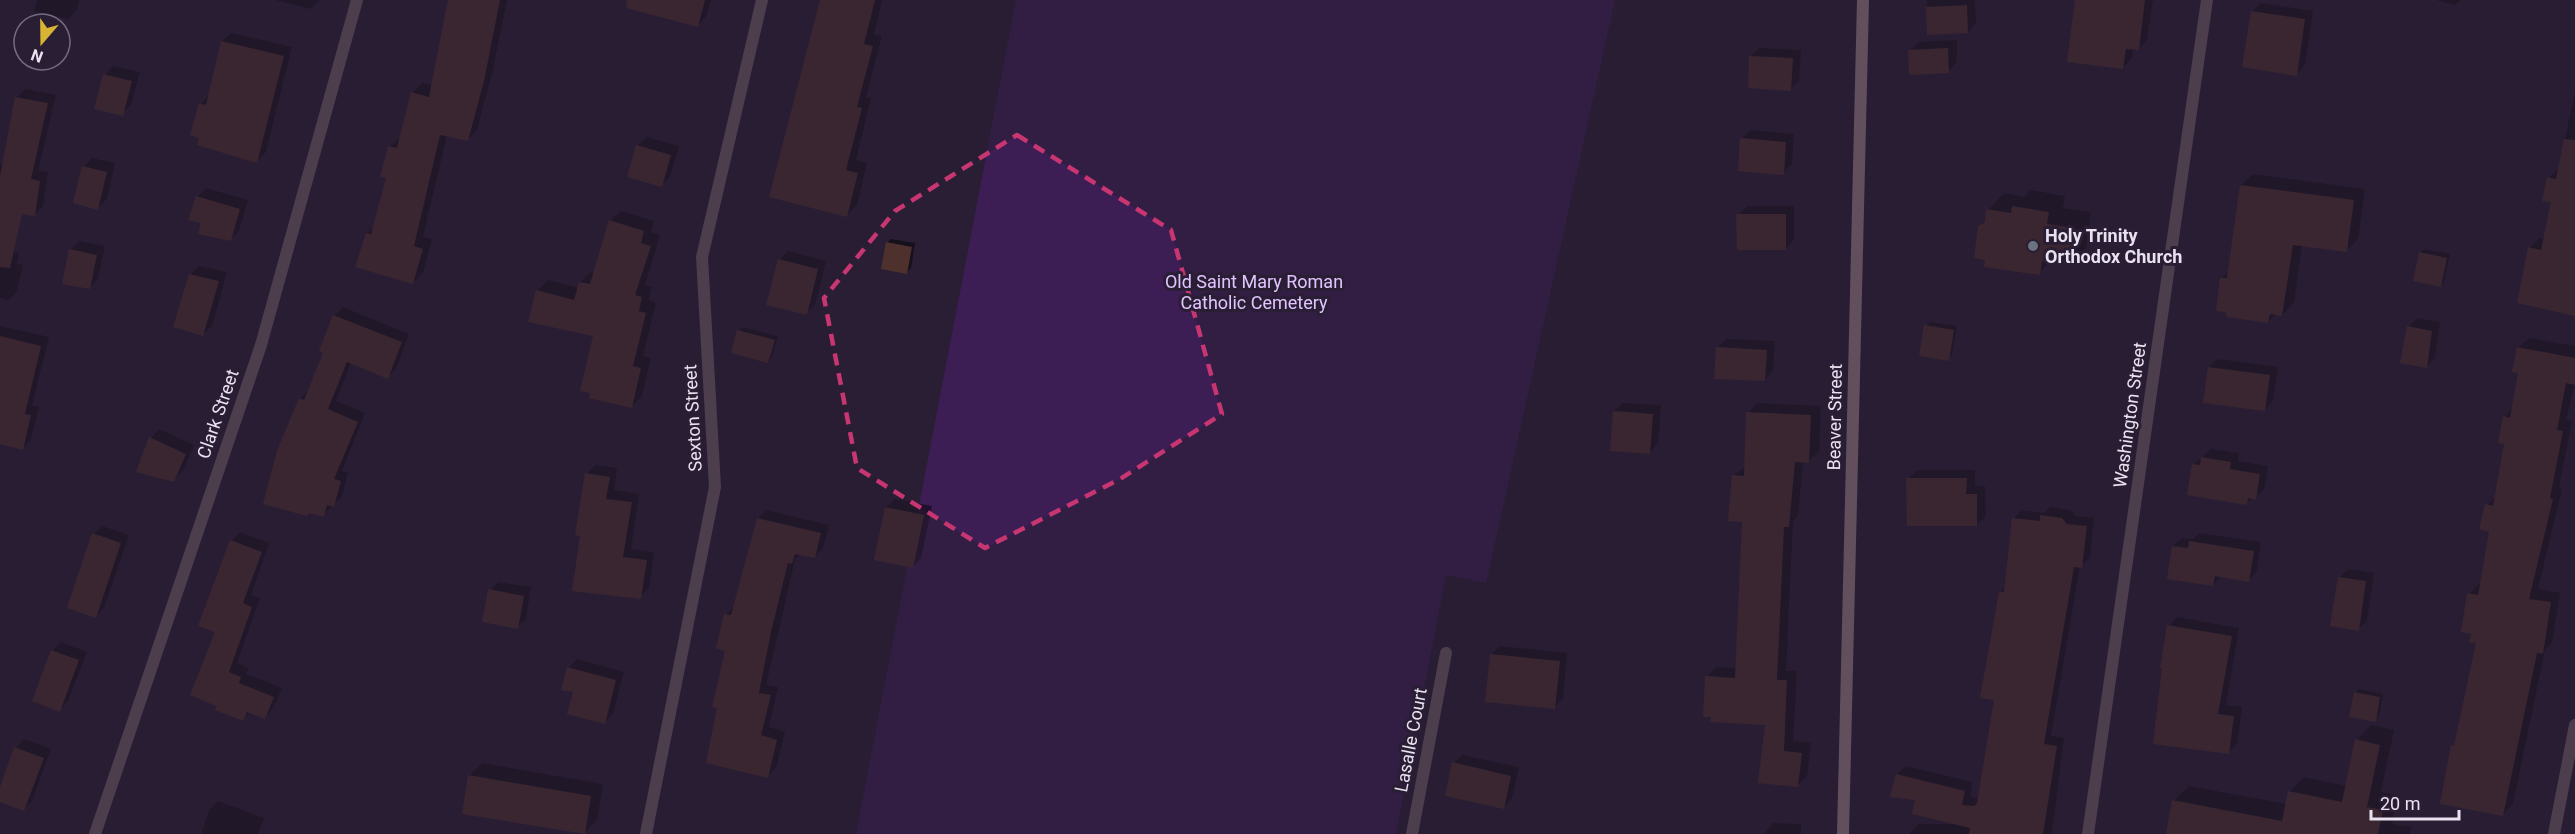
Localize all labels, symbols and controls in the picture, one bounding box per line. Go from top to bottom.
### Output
north arrow [12,12,72,72]
text: N [28,45,46,66]
place label: Holy Trinity Orthodox Church [2045,225,2182,267]
marker: Holy Trinity Orthodox Church [2026,239,2040,253]
park label: Old Saint Mary Roman Catholic Cemetery [1165,271,1343,313]
street label: Washington Street [2109,341,2150,489]
street label: Beaver Street [1823,363,1846,470]
street label: Sexton Street [679,364,706,472]
street label: Clark Street [192,366,243,461]
street label: Lasalle Court [1390,686,1431,794]
scale bar [2371,783,2460,821]
text: 20 m [2380,793,2420,814]

